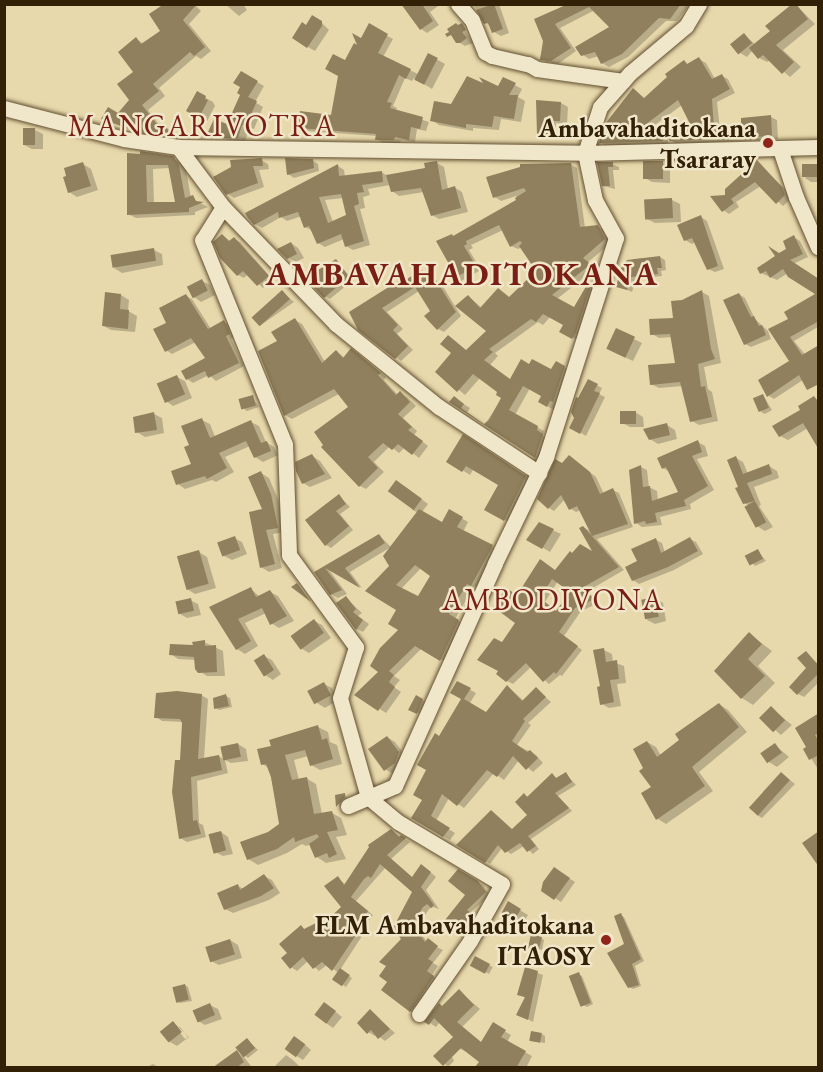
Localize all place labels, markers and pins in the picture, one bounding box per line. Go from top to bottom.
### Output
place label: Ambavahaditokana Tsararay [538,111,756,174]
marker: Ambavahaditokana Tsararay [761,136,775,150]
place label: FLM Ambavahaditokana ITAOSY [315,908,594,971]
marker: FLM Ambavahaditokana ITAOSY [599,933,613,947]

